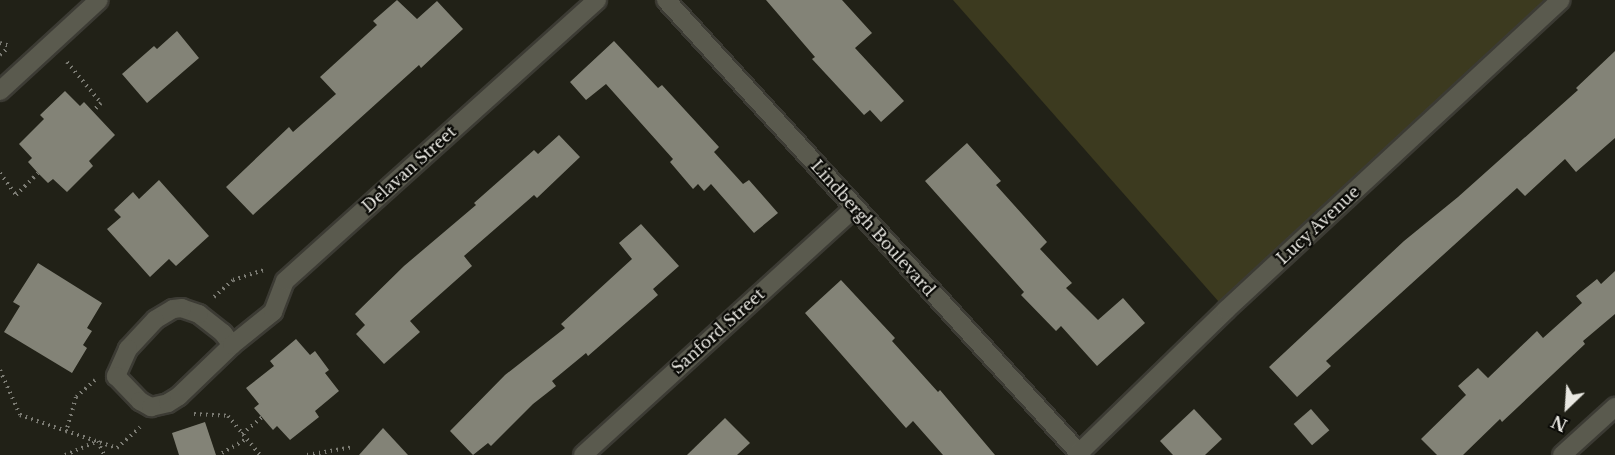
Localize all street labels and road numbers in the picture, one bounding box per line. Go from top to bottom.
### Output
street label: Delavan Street [358,122,460,216]
street label: Lindbergh Boulevard [807,156,939,300]
street label: Lucy Avenue [1272,182,1364,268]
street label: Sanford Street [668,284,768,378]

